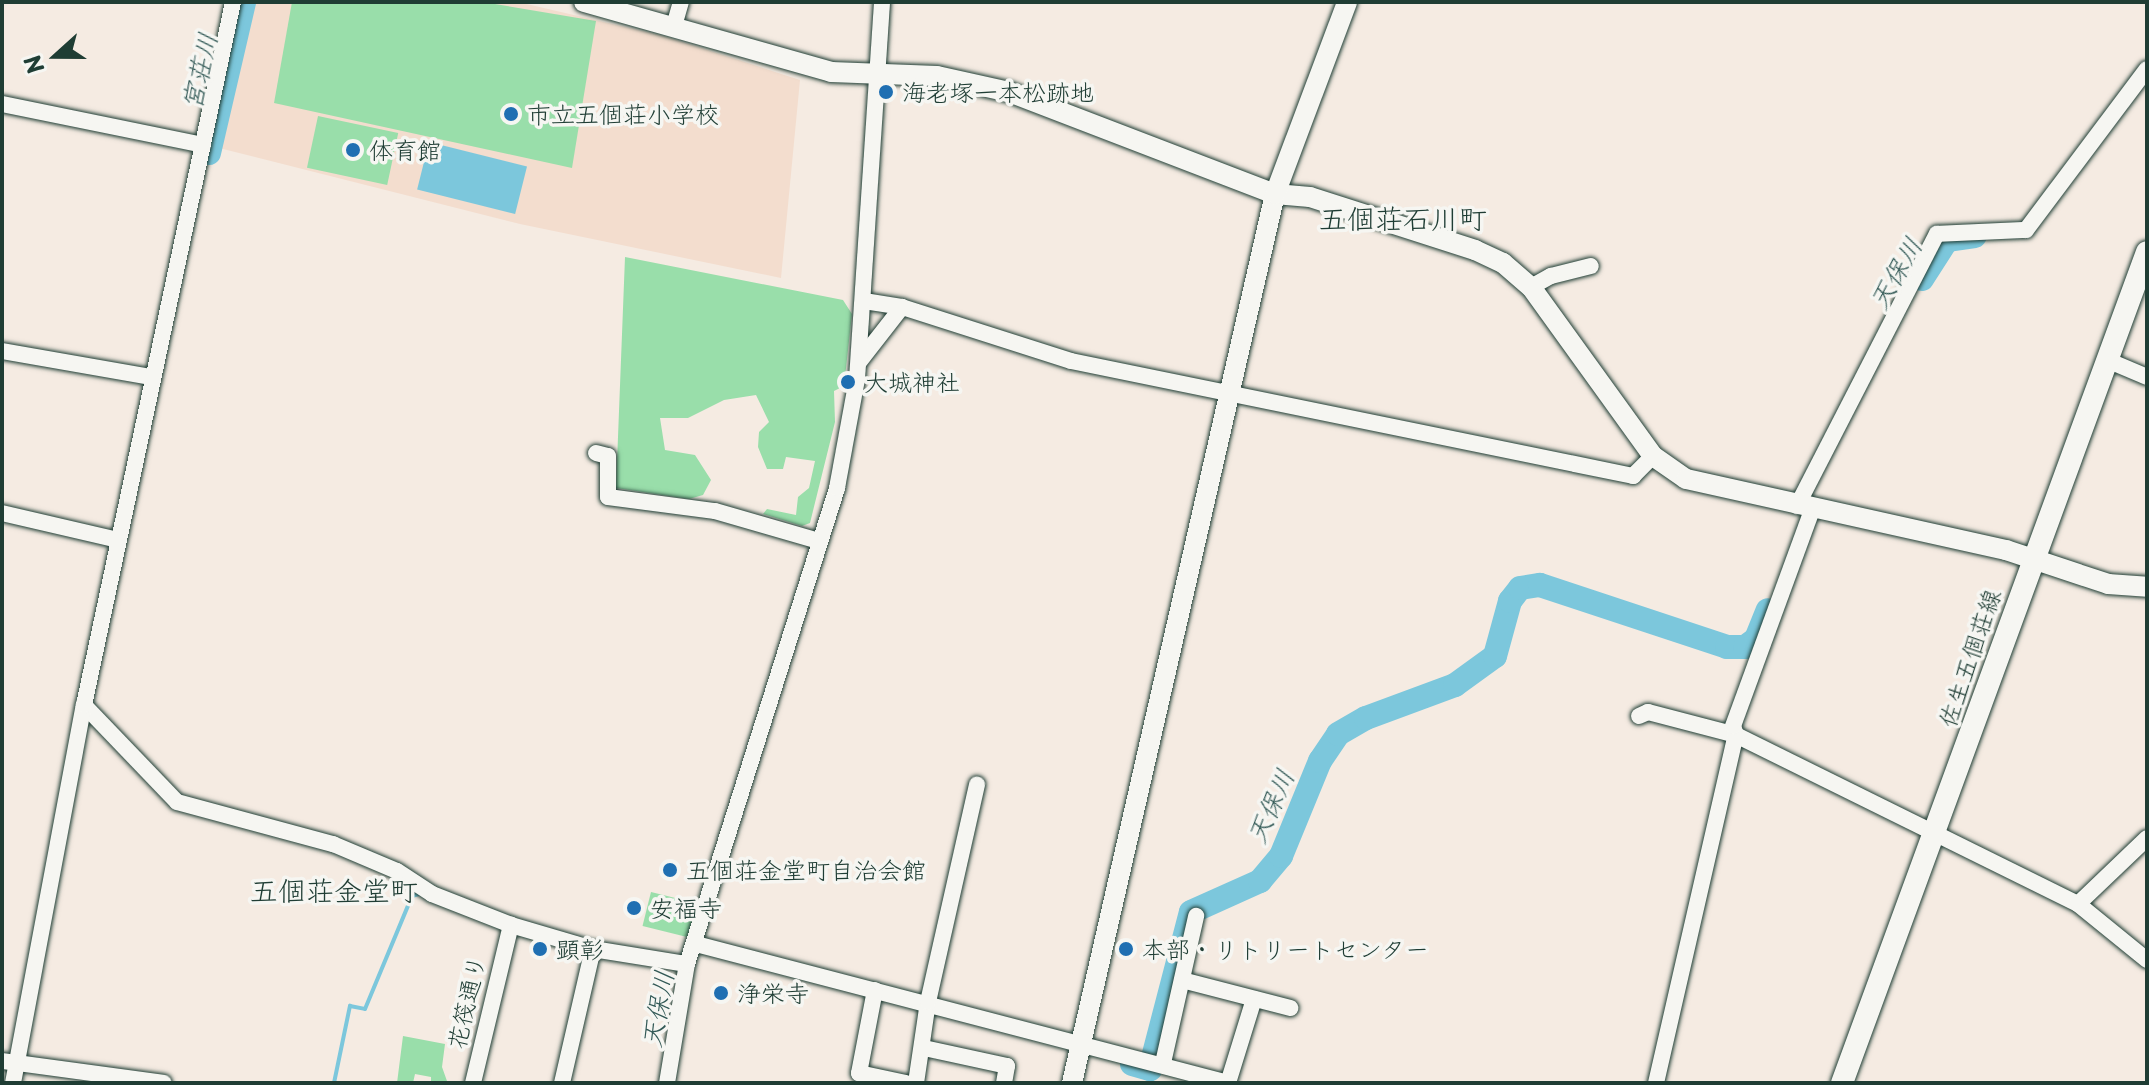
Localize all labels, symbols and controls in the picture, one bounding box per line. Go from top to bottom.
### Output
north arrow [16,16,96,96]
water label: 宮荘川 [175,29,223,113]
text: N [15,51,52,79]
place label: 海老塚一本松跡地 [902,78,1094,106]
marker: 海老塚一本松跡地 [877,83,895,101]
place label: 市立五個荘小学校 [527,100,719,128]
marker: 市立五個荘小学校 [502,105,520,123]
place label: 体育館 [369,136,441,164]
marker: 体育館 [344,141,362,159]
district label: 五個荘石川町 [1319,201,1487,235]
water label: 天保川 [1862,231,1928,315]
place label: 大城神社 [864,368,960,396]
marker: 大城神社 [839,373,857,391]
street label: 佐生五個荘線 [1932,585,2006,731]
water label: 天保川 [1240,764,1300,848]
place label: 五個荘金堂町自治会館 [686,856,926,884]
marker: 五個荘金堂町自治会館 [661,861,679,879]
district label: 五個荘金堂町 [250,873,418,907]
place label: 安福寺 [650,894,722,922]
marker: 安福寺 [625,899,643,917]
place label: 顕彰 [556,935,604,963]
place label: 本部・リトリートセンター [1142,935,1430,963]
marker: 顕彰 [531,940,549,958]
marker: 本部・リトリートセンター [1117,940,1135,958]
street label: 花筏通り [441,952,491,1052]
water label: 天保川 [635,968,679,1050]
place label: 浄栄寺 [737,979,809,1007]
marker: 浄栄寺 [712,984,730,1002]

